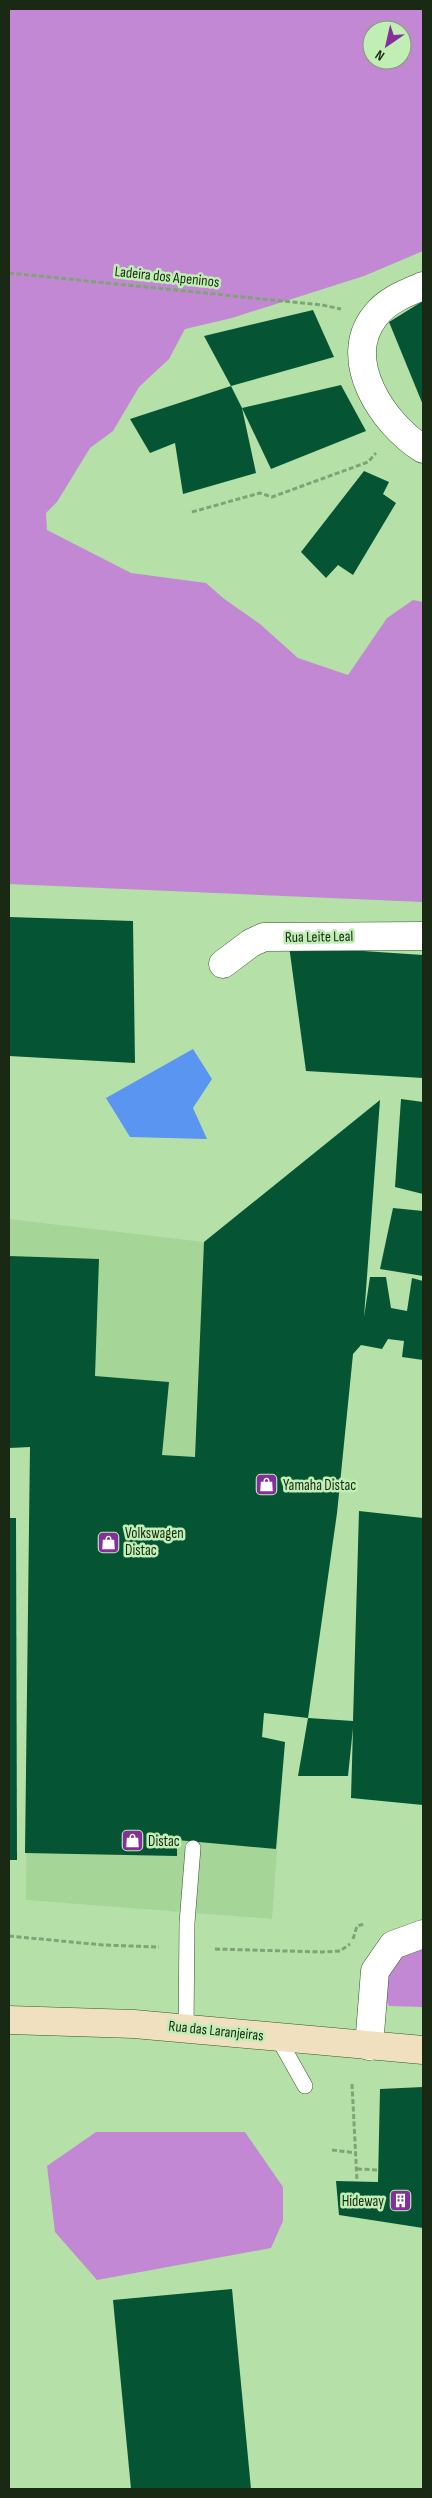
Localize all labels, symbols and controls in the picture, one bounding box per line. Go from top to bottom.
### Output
north arrow [362,20,412,70]
text: N [372,46,388,65]
street label: Ladeira dos Apeninos [114,262,220,292]
street label: Rua Leite Leal [285,927,353,947]
shop icon: Yamaha Distac [255,1473,279,1497]
place label: Yamaha Distac [283,1476,356,1495]
place label: Volkswagen Distac [125,1524,184,1560]
shop icon: Volkswagen Distac [97,1530,121,1554]
shop icon: Distac [120,1829,144,1853]
place label: Distac [148,1832,180,1851]
street label: Rua das Laranjeiras [168,2017,264,2045]
building icon: Hideway [388,2189,412,2213]
place label: Hideway [342,2192,384,2211]

